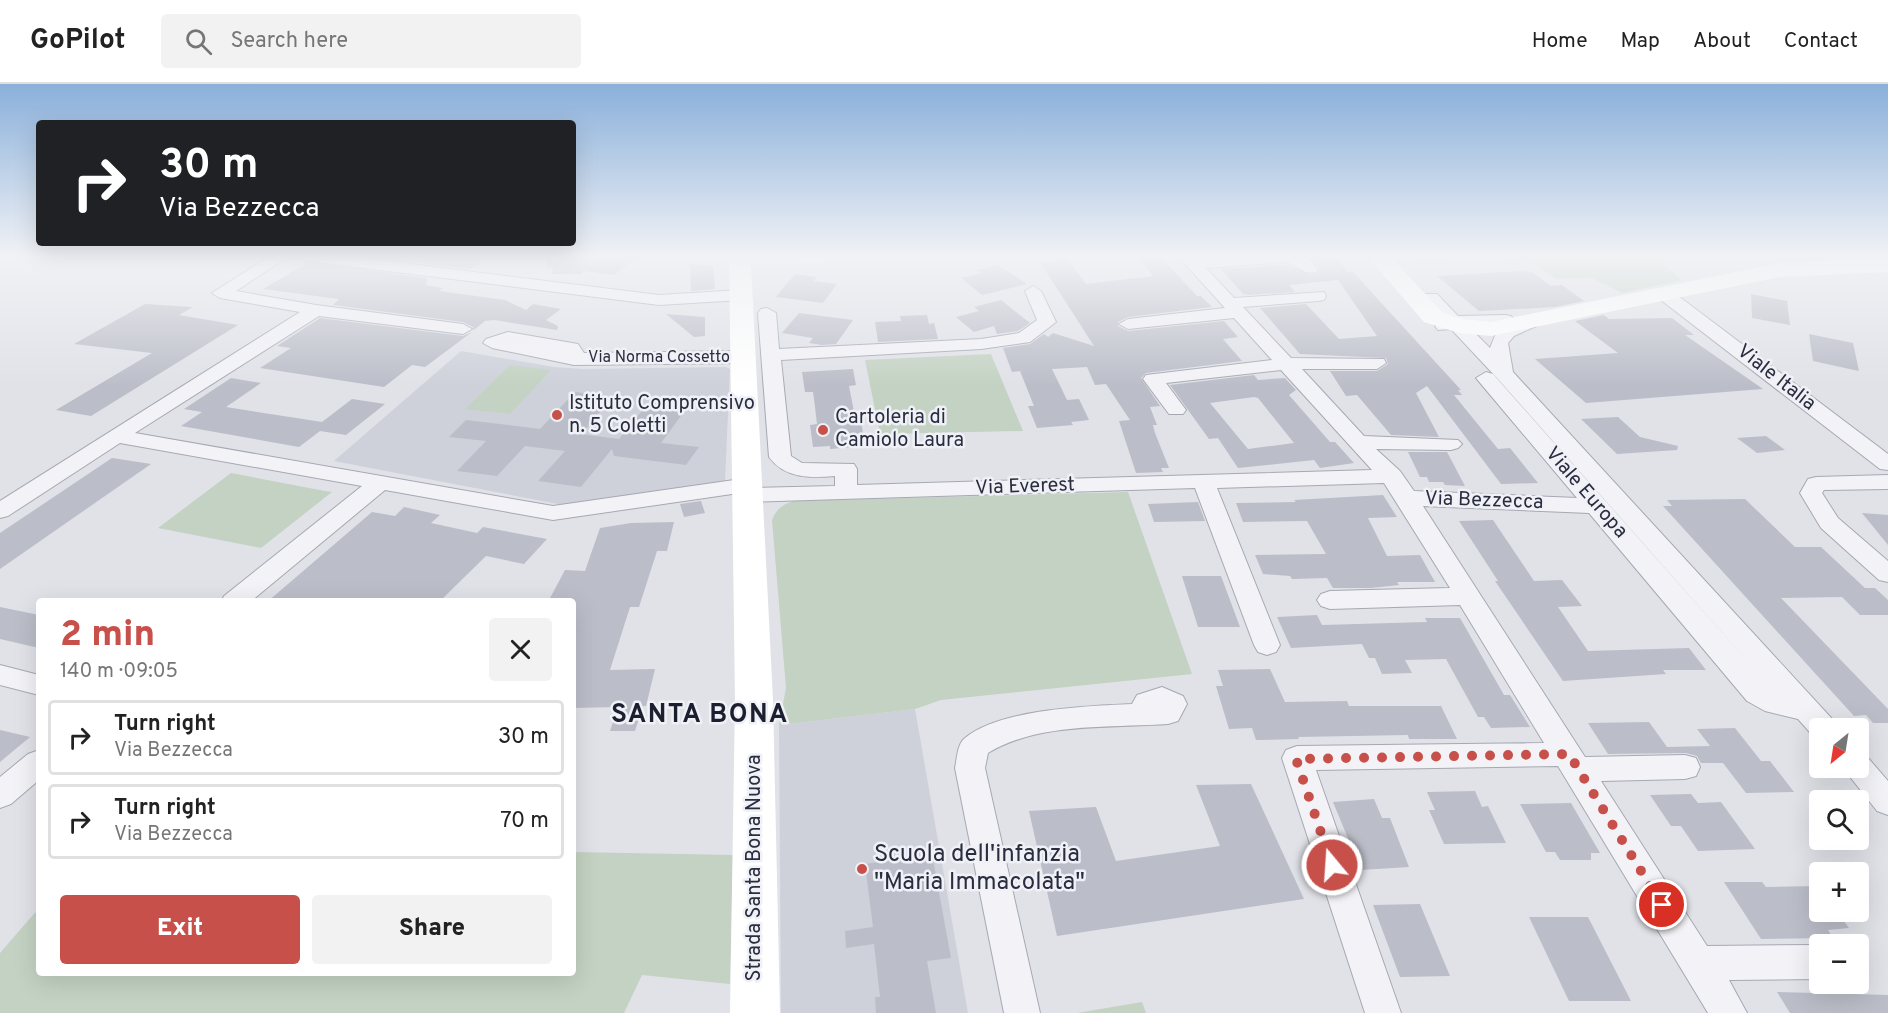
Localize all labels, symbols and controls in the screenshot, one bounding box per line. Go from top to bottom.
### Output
search box [161,14,581,68]
text: GoPilot [30,23,125,59]
icon: search [182,25,215,58]
text: Search here [230,28,348,55]
text: Home [1532,28,1588,55]
text: Map [1621,28,1660,55]
text: About [1693,28,1751,55]
text: Contact [1784,28,1858,55]
text: 30 m [159,140,258,193]
icon: right [60,144,138,222]
text: Via Bezzecca [159,192,319,226]
street label: Viale Italia [1731,339,1821,417]
street label: Via Norma Cossetto [588,348,730,368]
place label: Istituto Comprensivo n. 5 Coletti [569,391,755,440]
place label: Cartoleria di Camiolo Laura [835,405,964,454]
marker: Istituto Comprensivo n. 5 Coletti [550,408,564,422]
marker: Cartoleria di Camiolo Laura [816,423,830,437]
street label: Viale Europa [1539,442,1633,544]
street label: Via Everest [975,472,1075,502]
street label: Via Bezzecca [1424,486,1544,516]
text: 2 min [60,613,155,659]
button: close [489,618,552,681]
text: 140 m · 09:05 [60,659,178,685]
district label: SANTA BONA [611,699,789,732]
text: Turn right [114,711,216,738]
north arrow [1809,718,1869,778]
map controls [1809,718,1869,994]
icon: right [63,721,96,754]
text: 30 m [498,724,549,751]
text: Via Bezzecca [114,738,233,764]
street label: Strada Santa Bona Nuova [742,754,768,982]
button: search [1809,790,1869,850]
text: Turn right [114,795,216,822]
icon: right [63,805,96,838]
text: 70 m [500,808,549,835]
text: Via Bezzecca [114,822,233,848]
position arrow [1300,833,1364,897]
place label: Scuola dell'infanzia "Maria Immacolata" [874,840,1085,898]
marker: Scuola dell'infanzia "Maria Immacolata" [855,862,869,876]
button: + [1809,862,1869,922]
pin [1636,879,1687,930]
icon: arrive [1645,888,1678,921]
button: Exit [60,895,300,964]
button: Share [312,895,552,964]
button: − [1809,934,1869,994]

